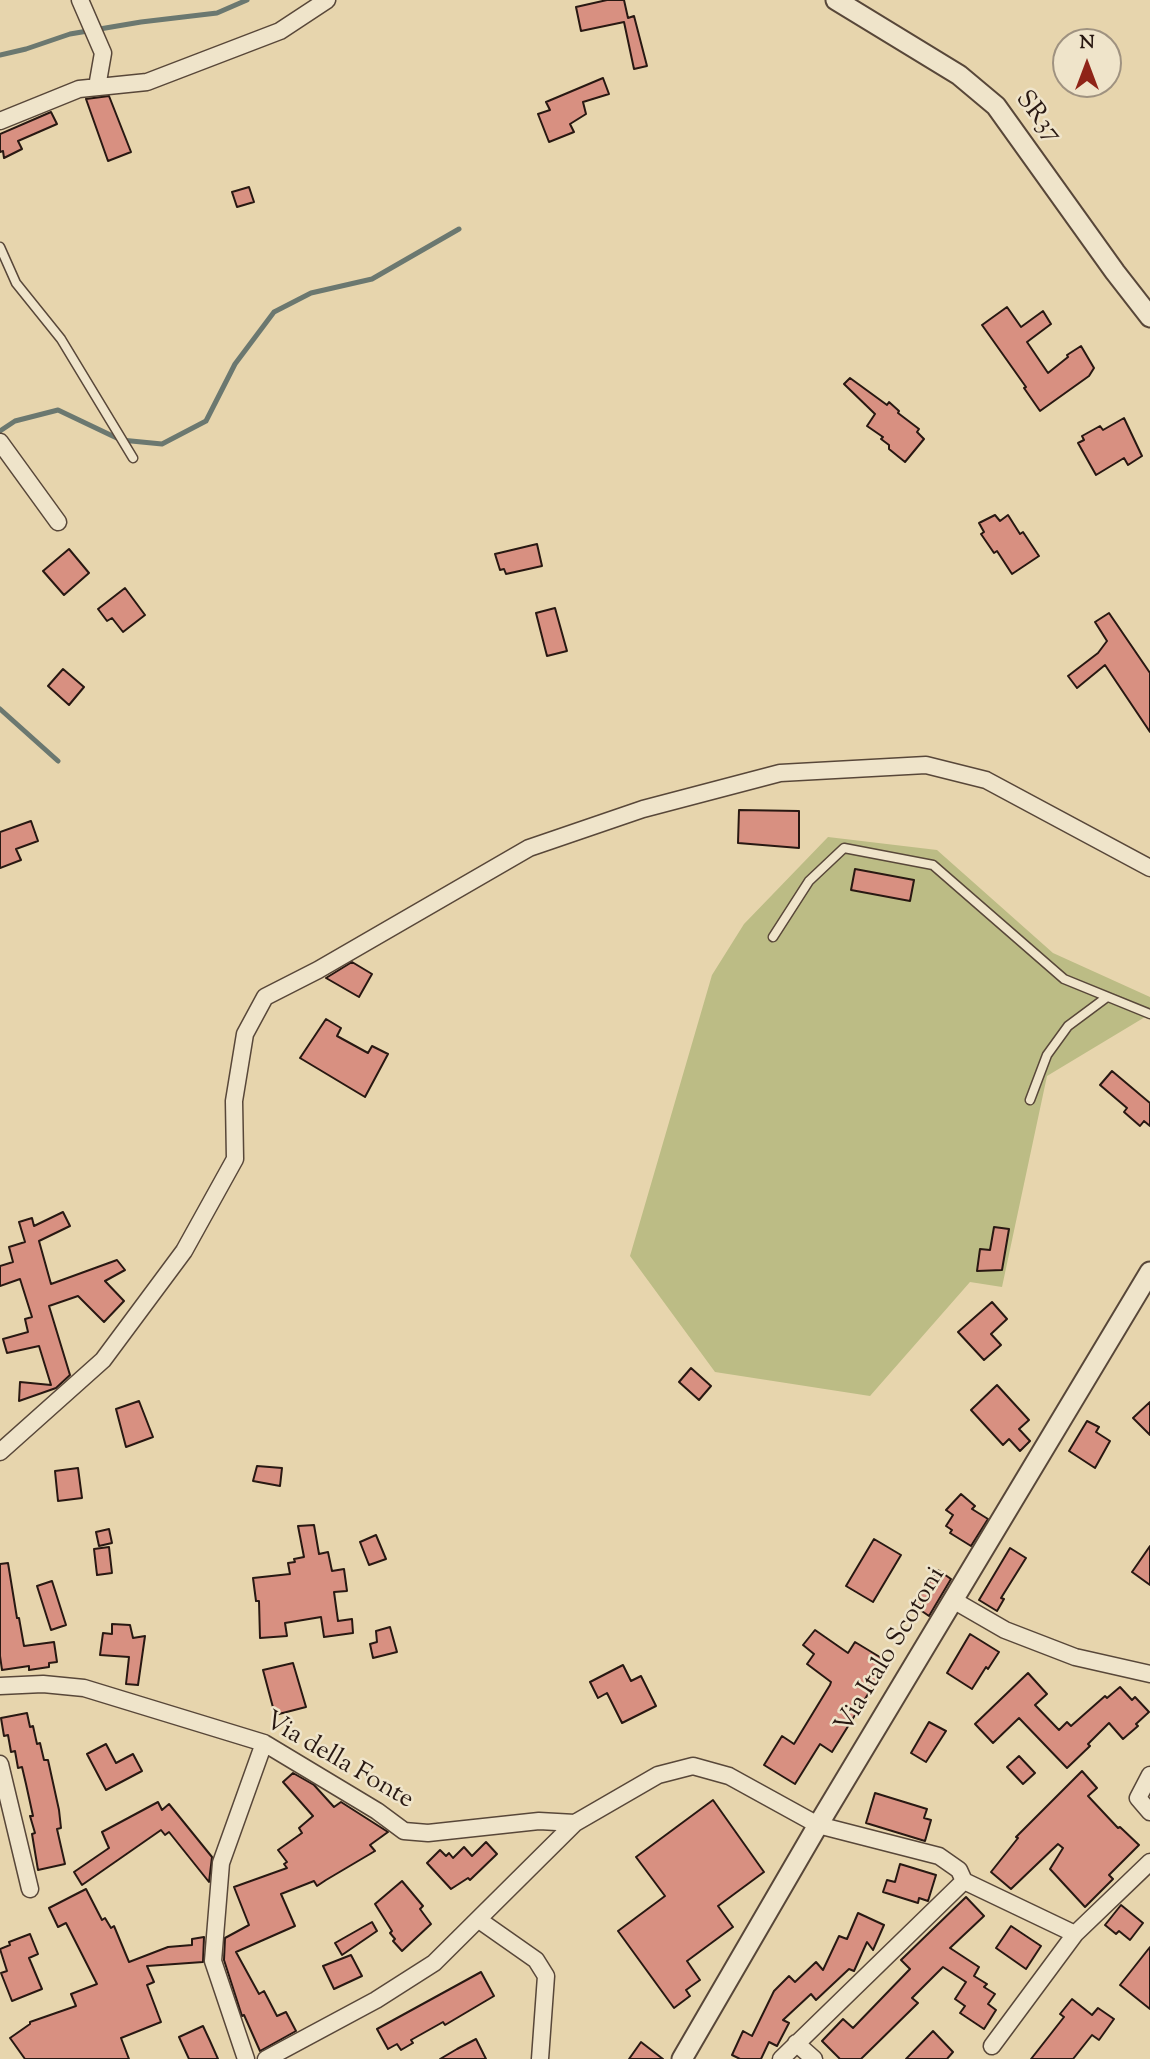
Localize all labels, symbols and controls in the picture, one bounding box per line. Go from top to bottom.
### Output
north arrow [1052,28,1122,98]
text: N [1079,30,1095,57]
street label: SR37 [1007,86,1067,150]
street label: Via Italo Scotoni [830,1563,954,1739]
street label: Via della Fonte [258,1707,418,1817]

